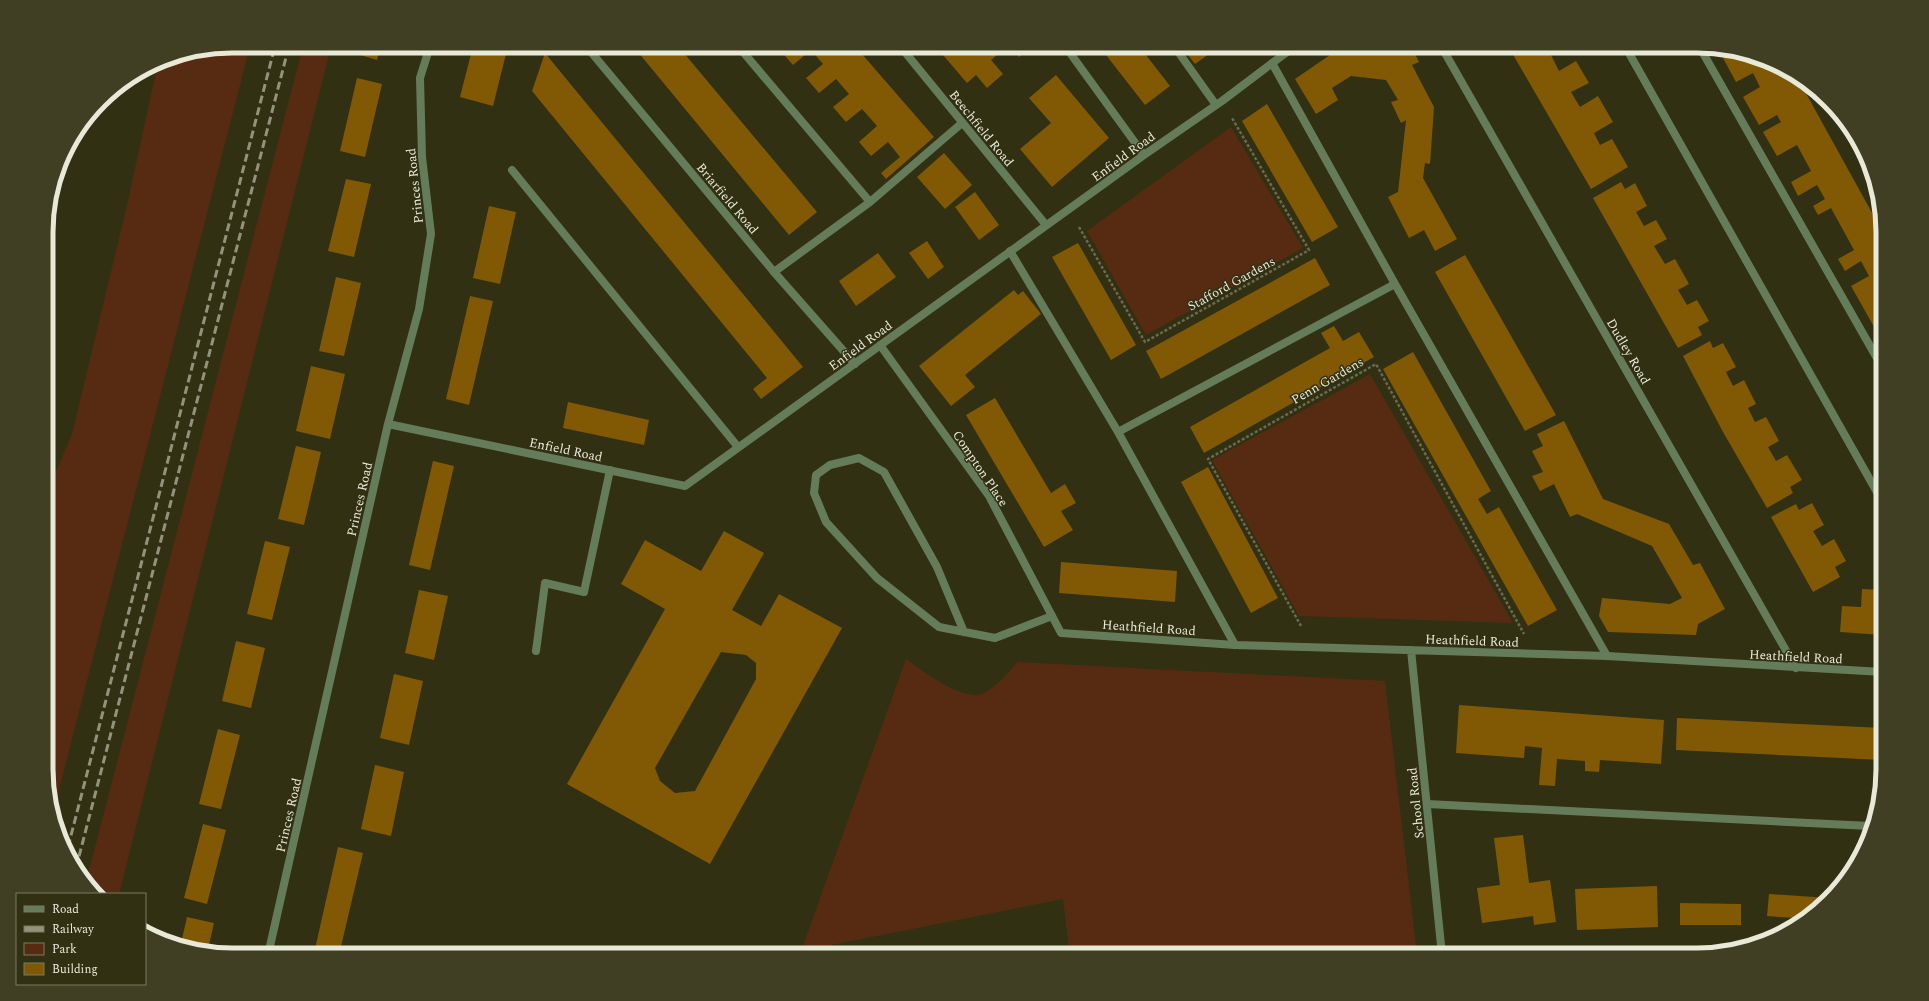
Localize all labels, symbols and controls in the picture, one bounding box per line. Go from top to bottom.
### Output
street label: Beechfield Road [944,86,1018,171]
street label: Enfield Road [1088,127,1160,187]
street label: Princes Road [401,147,429,225]
street label: Briarfield Road [691,159,763,239]
street label: Stafford Gardens [1184,251,1279,316]
street label: Dudley Road [1601,315,1655,388]
street label: Enfield Road [825,316,897,376]
street label: Penn Gardens [1287,352,1368,410]
street label: Compton Place [947,426,1013,511]
street label: Enfield Road [527,432,604,467]
street label: Princes Road [342,460,378,538]
street label: Heathfield Road [1101,615,1196,641]
street label: Heathfield Road [1425,629,1519,653]
street label: Heathfield Road [1749,645,1843,669]
street label: School Road [1402,766,1430,839]
street label: Princes Road [271,776,307,854]
legend [16,893,146,985]
text: Road [52,900,79,919]
text: Railway [52,920,95,939]
text: Park [52,940,77,959]
text: Building [52,960,98,979]

